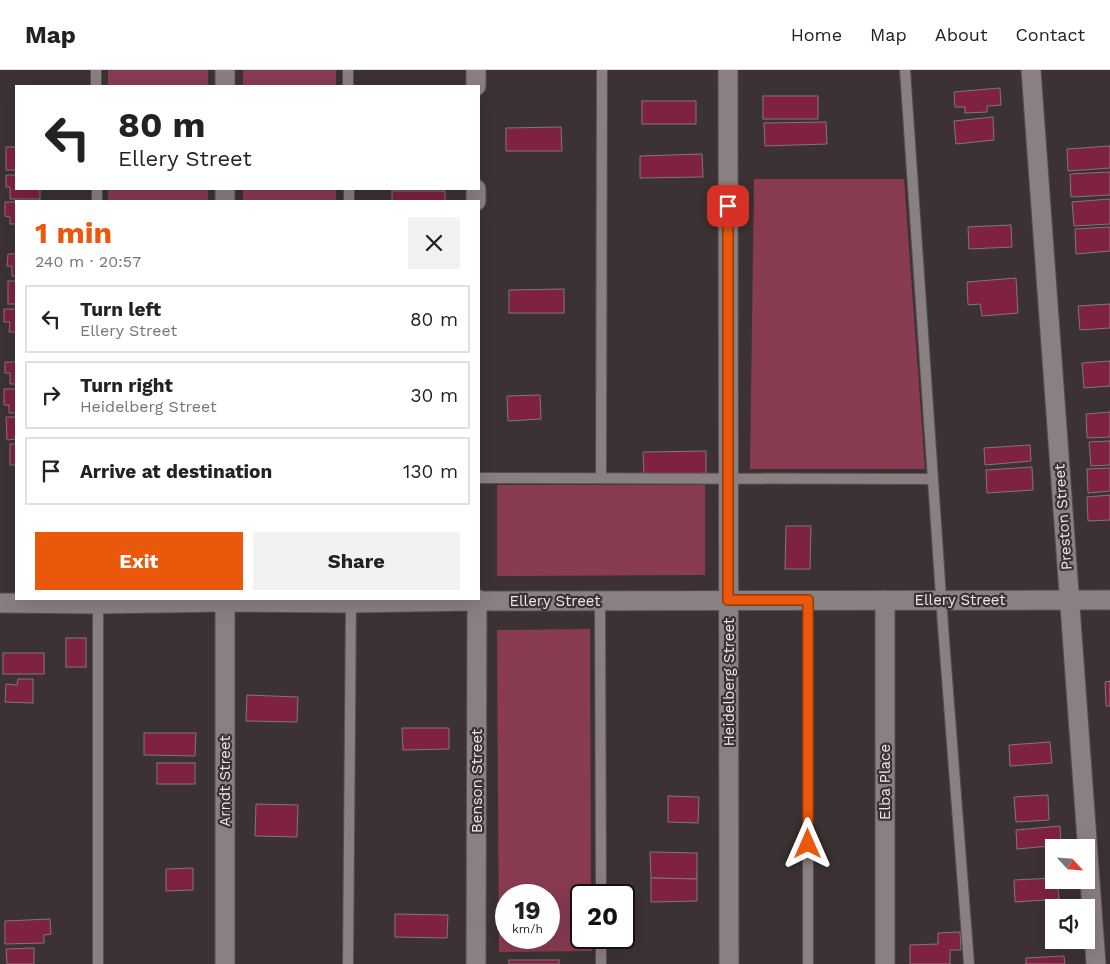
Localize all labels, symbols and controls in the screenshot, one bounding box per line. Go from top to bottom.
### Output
text: Map [25,21,76,49]
text: Home [791,24,842,45]
text: Map [870,24,907,45]
text: About [935,24,987,45]
text: Contact [1015,24,1085,45]
text: 80 m [118,104,205,146]
icon: left [35,105,100,170]
text: Ellery Street [118,146,252,171]
pin [707,185,749,227]
icon: arrive [714,192,742,220]
text: 1 min [35,215,112,250]
button: close [408,217,460,269]
text: 240 m · 20:57 [35,252,141,271]
text: Turn left [80,298,161,321]
icon: left [37,305,65,333]
text: 80 m [410,308,458,331]
text: Ellery Street [80,321,177,340]
text: Turn right [80,374,173,397]
icon: right [37,381,65,409]
text: 30 m [411,384,458,407]
text: Heidelberg Street [80,397,217,416]
icon: arrive [37,457,65,485]
text: Arrive at destination [80,460,272,483]
text: 130 m [403,460,458,483]
street label: Preston Street [1050,463,1076,571]
button: Exit [35,532,243,590]
button: Share [253,532,460,590]
street label: Ellery Street [914,591,1006,609]
street label: Ellery Street [509,592,601,610]
street label: Heidelberg Street [720,617,738,746]
street label: Benson Street [468,728,486,833]
street label: Arndt Street [216,735,234,827]
street label: Elba Place [876,744,894,820]
position arrow [781,817,833,869]
north arrow [1045,839,1095,889]
map controls [1045,839,1095,949]
speed limit sign: 20 [570,884,635,949]
text: 19 [514,896,541,925]
button: sound [1045,899,1095,949]
text: km/h [512,922,543,936]

